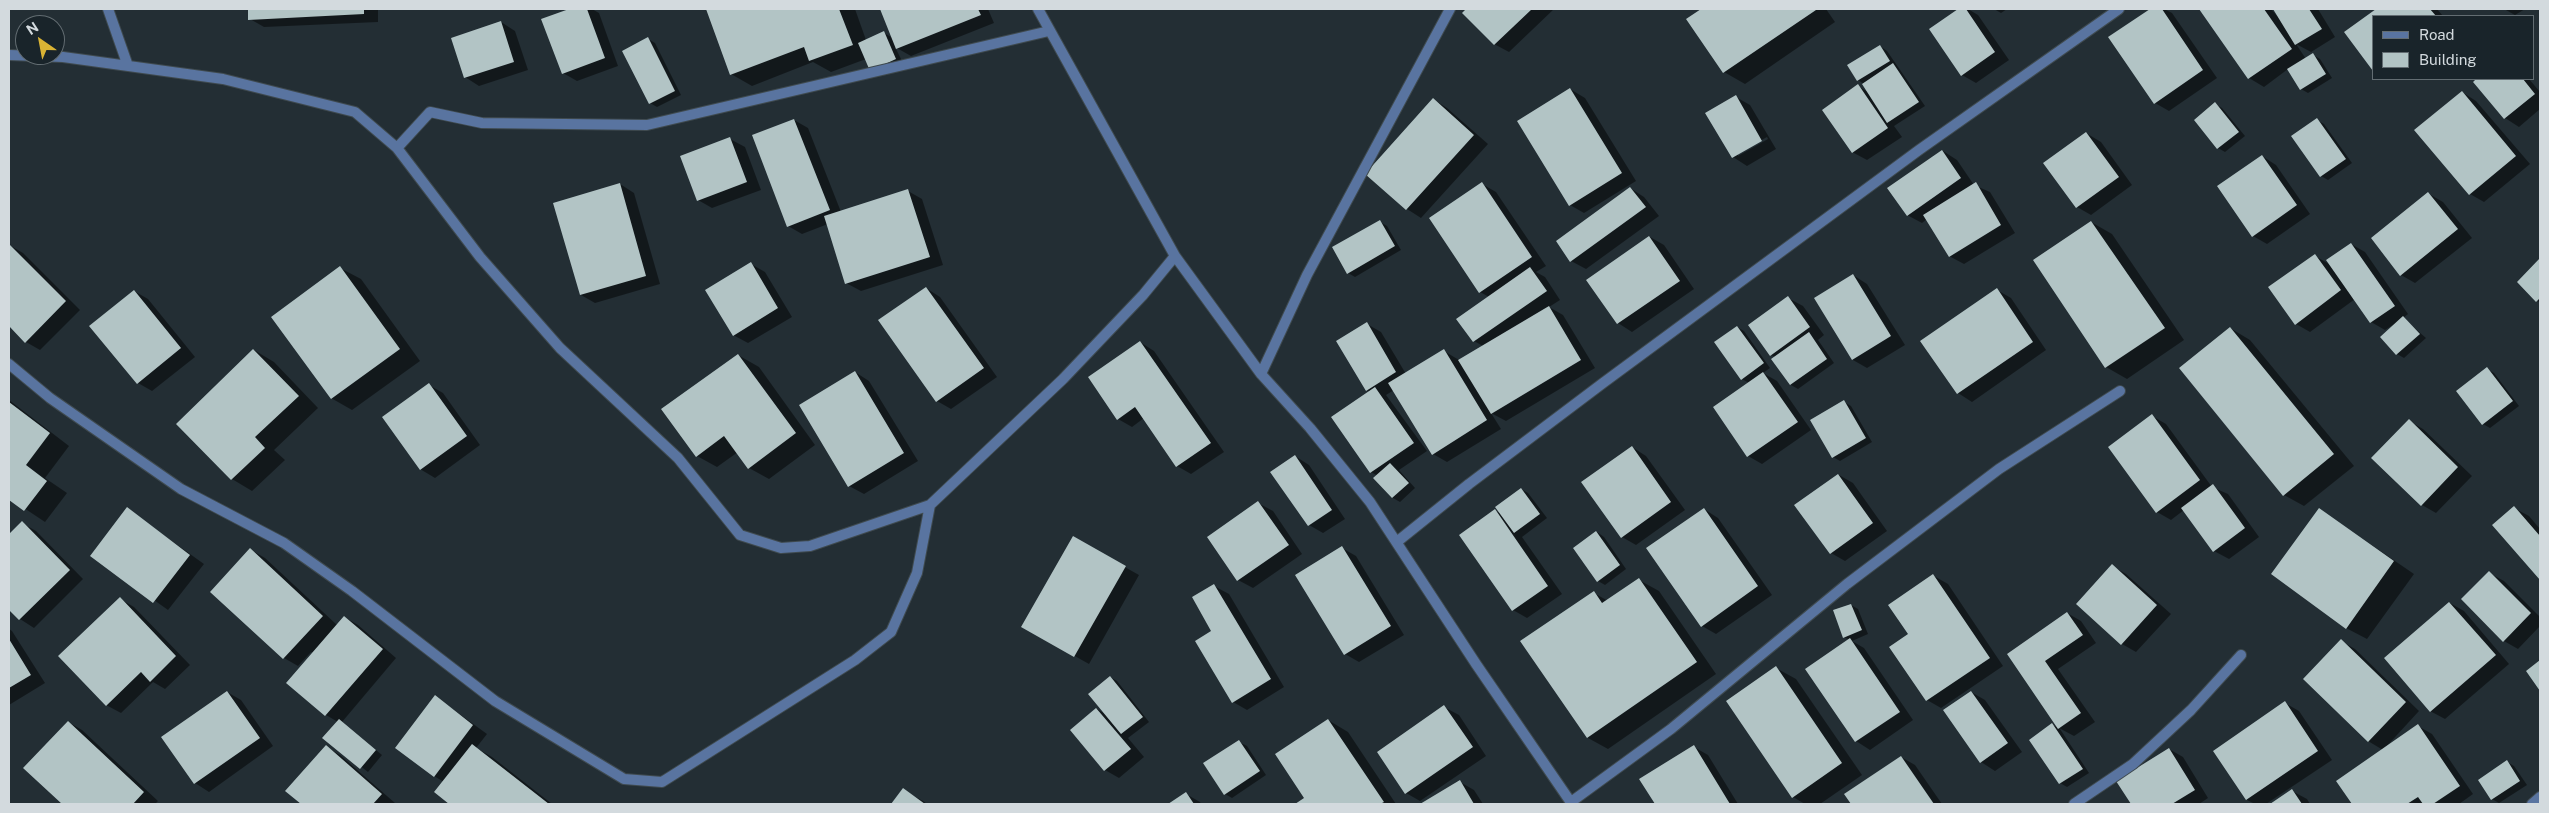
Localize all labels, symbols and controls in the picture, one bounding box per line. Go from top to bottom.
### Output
north arrow [15,15,65,65]
legend [2372,15,2534,80]
text: N [23,19,41,38]
text: Road [2419,26,2455,43]
text: Building [2419,51,2477,68]

